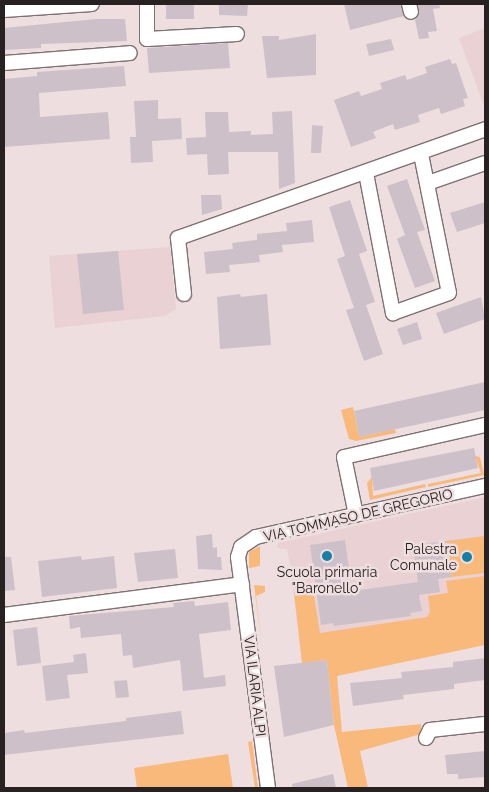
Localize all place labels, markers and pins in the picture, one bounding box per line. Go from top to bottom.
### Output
place label: Palestra Comunale [390,541,457,574]
marker: Scuola primaria "Baronello" [321,550,333,562]
marker: Palestra Comunale [461,551,473,563]
place label: Scuola primaria "Baronello" [277,564,377,596]

